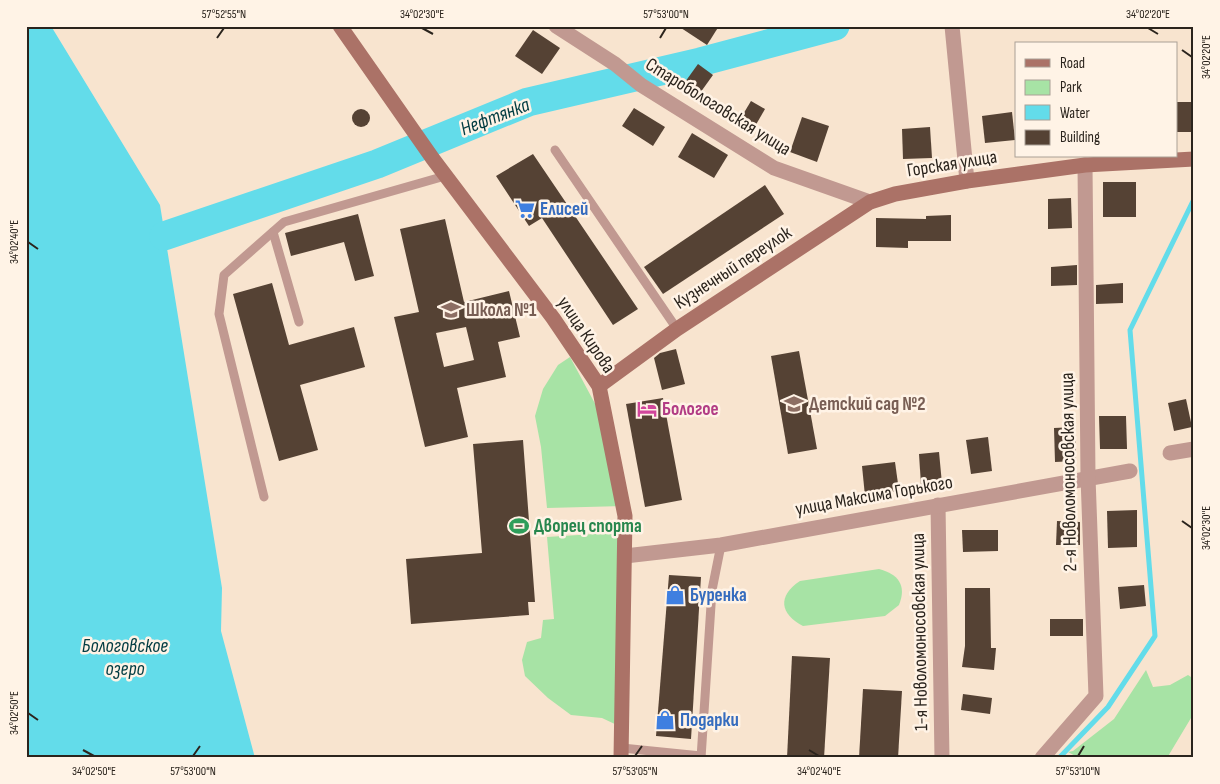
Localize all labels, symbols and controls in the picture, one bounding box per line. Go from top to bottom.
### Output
text: 57°52'55"N [202,7,246,22]
text: 34°02'30"E [400,7,444,22]
text: 57°53'00"N [643,7,689,22]
text: 34°02'20"E [1126,7,1170,22]
text: 34°02'20"E [1199,35,1214,79]
legend [1015,42,1178,158]
street label: Старобологовская улица [641,53,795,161]
text: Road [1060,54,1085,73]
text: Park [1060,78,1082,97]
water label: Нефтянка [457,93,533,141]
text: Water [1060,104,1091,123]
text: Building [1060,128,1100,147]
street label: Горская улица [905,146,999,182]
supermarket icon: Елисей [514,198,536,220]
place label: Елисей [540,198,588,221]
text: 34°02'40"E [7,220,22,264]
street label: Кузнечный переулок [670,221,797,315]
street label: улица Кирова [552,292,620,378]
school or university icon: Школа №1 [440,299,462,321]
place label: Школа №1 [466,299,537,322]
street label: 2-я Новоломоносовская улица [1056,372,1082,572]
school or university icon: Детский сад №2 [783,393,805,415]
place label: Детский сад №2 [809,393,926,416]
hotel icon: Бологое [636,398,658,420]
place label: Бологое [662,398,719,421]
street label: улица Максима Горького [793,471,955,521]
text: 34°02'30"E [1199,506,1214,550]
sports icon: Дворец спорта [508,515,530,537]
place label: Дворец спорта [534,515,642,538]
street label: 1-я Новоломоносовская улица [907,533,933,731]
shop icon: Буренка [664,584,686,606]
place label: Буренка [690,584,747,607]
water label: Бологовское озеро [82,634,168,681]
text: 34°02'50"E [7,691,22,735]
shop icon: Подарки [654,709,676,731]
place label: Подарки [680,709,739,732]
text: 34°02'50"E [72,764,116,779]
text: 57°53'00"N [170,764,216,779]
text: 57°53'05"N [612,764,658,779]
text: 34°02'40"E [797,764,841,779]
text: 57°53'10"N [1056,764,1100,779]

